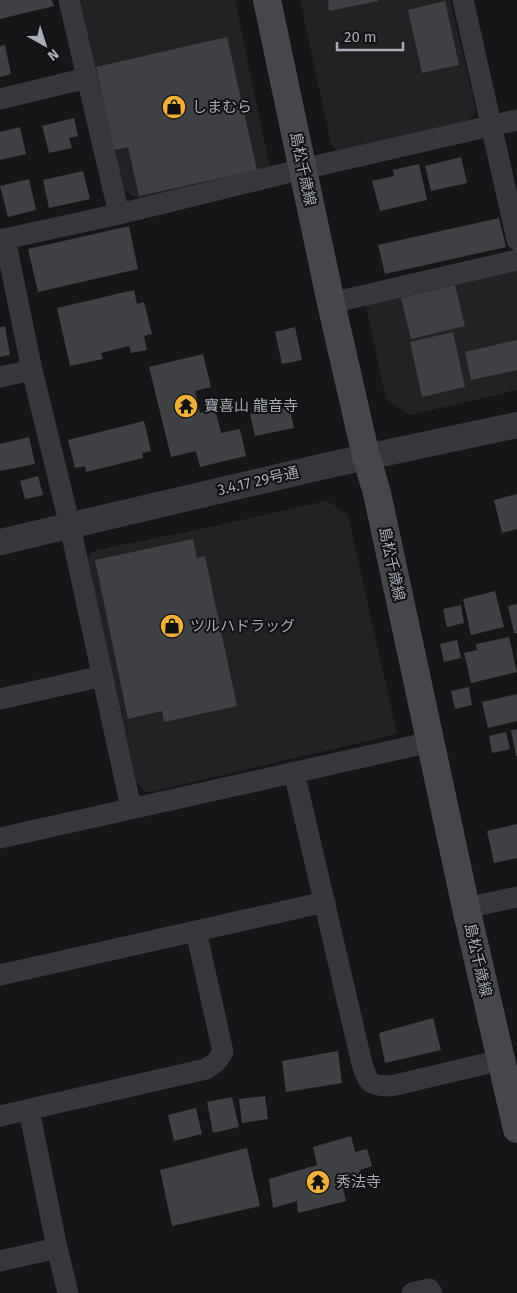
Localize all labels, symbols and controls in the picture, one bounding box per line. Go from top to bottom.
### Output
north arrow [20,20,70,70]
scale bar [337,20,403,52]
text: 20 m [344,28,377,46]
text: N [44,45,62,64]
shop icon: しまむら [161,94,187,120]
place label: しまむら [192,98,252,116]
street label: 島松千歳線 [286,130,320,208]
temple icon: 寶喜山 龍音寺 [173,393,199,419]
place label: 寶喜山 龍音寺 [204,397,298,415]
street label: 3.4.17 29号通 [216,463,300,499]
street label: 島松千歳線 [375,525,409,603]
shop icon: ツルハドラッグ [159,613,185,639]
place label: ツルハドラッグ [190,617,295,635]
street label: 島松千歳線 [461,921,495,999]
temple icon: 秀法寺 [305,1169,331,1195]
place label: 秀法寺 [336,1173,381,1191]

